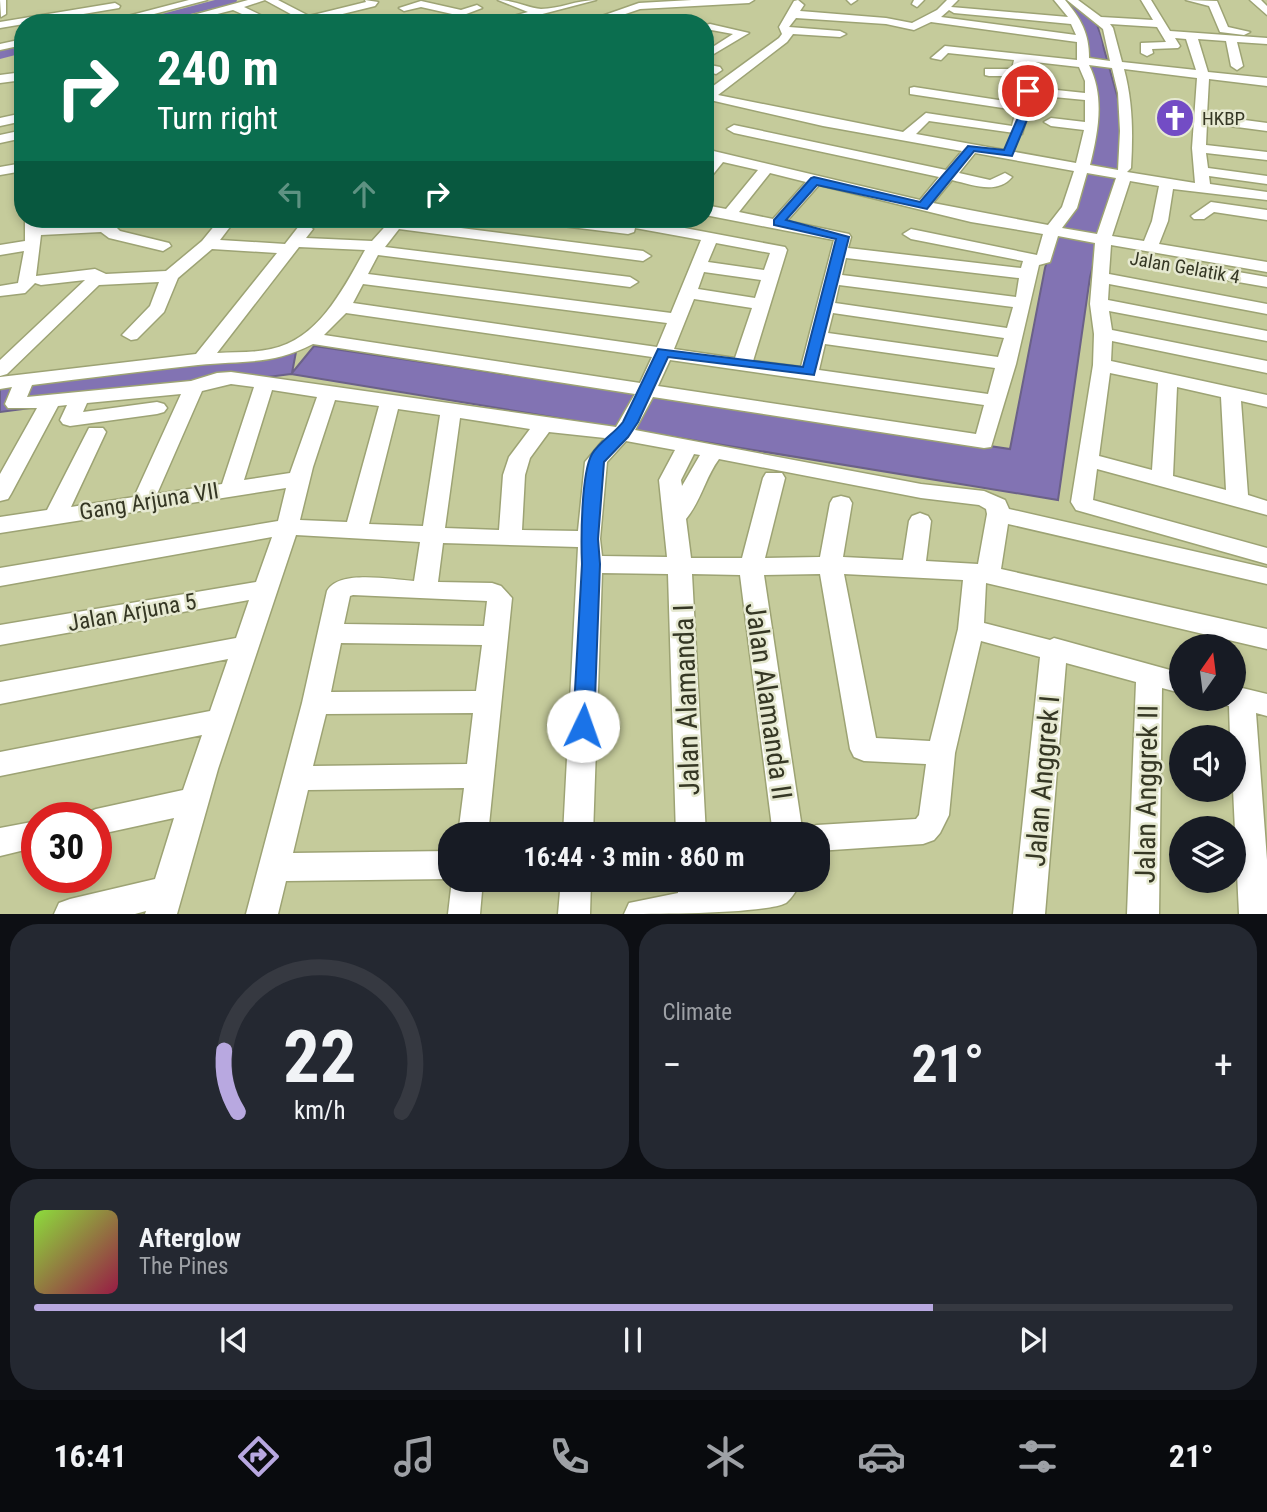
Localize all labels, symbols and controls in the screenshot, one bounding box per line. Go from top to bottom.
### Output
text: 240 m [157,40,279,97]
icon: right [42,42,133,133]
pin [998,61,1058,121]
icon: arrive [1009,72,1047,110]
church icon: HKBP [1154,97,1196,139]
text: Turn right [157,99,278,137]
place label: HKBP [1202,107,1245,130]
icon: left [272,175,310,213]
icon: ahead [345,175,383,213]
icon: right [418,175,456,213]
street label: Jalan Gelatik 4 [1128,247,1242,288]
street label: Gang Arjuna VII [77,477,221,526]
street label: Jalan Arjuna 5 [66,588,199,637]
street label: Jalan Alamanda II [738,600,799,802]
street label: Jalan Alamanda I [667,604,706,796]
north arrow [1169,634,1246,710]
map controls [1169,634,1246,893]
position arrow [546,689,620,763]
street label: Jalan Anggrek I [1019,694,1066,868]
street label: Jalan Anggrek II [1128,704,1165,884]
button: sound [1169,725,1246,802]
speed limit sign: 30 [21,802,112,893]
button: layers [1169,816,1246,893]
text: 16:44 · 3 min · 860 m [524,842,744,872]
text: Climate [663,999,732,1026]
text: 22 [282,1015,356,1101]
text: 21° [911,1034,984,1095]
text: − [663,1043,682,1087]
text: + [1214,1043,1233,1087]
text: km/h [294,1096,345,1125]
text: Afterglow [139,1223,241,1253]
text: The Pines [139,1253,229,1280]
icon: previous [215,1321,253,1359]
icon: pause [614,1321,652,1359]
icon: next [1014,1321,1052,1359]
icon: directions [234,1432,283,1481]
icon: music [390,1432,439,1481]
icon: phone [545,1432,594,1481]
icon: climate [701,1432,750,1481]
icon: car [857,1432,906,1481]
icon: filters [1013,1432,1062,1481]
text: 16:41 [53,1437,127,1475]
text: 21° [1169,1437,1214,1475]

